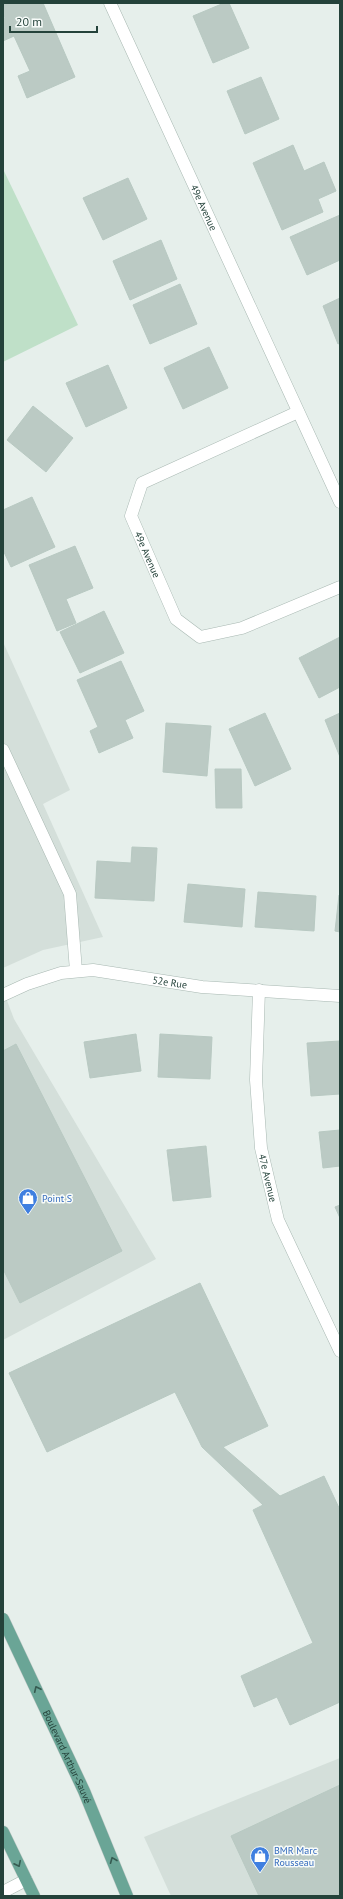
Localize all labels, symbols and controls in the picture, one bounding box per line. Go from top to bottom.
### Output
scale bar [10,8,97,34]
text: 20 m [16,14,42,29]
street label: 49e Avenue [187,182,220,233]
street label: 49e Avenue [131,529,163,580]
street label: 52e Rue [151,973,188,992]
street label: 47e Avenue [256,1153,280,1203]
shop icon: Point S [17,1187,39,1215]
place label: Point S [42,1192,72,1205]
one-way arrow [34,1685,42,1693]
street label: Boulevard Arthur-Sauvé [40,1708,94,1805]
place label: BMR Marc Rousseau [274,1844,318,1869]
shop icon: BMR Marc Rousseau [249,1845,271,1873]
one-way arrow [110,1856,118,1864]
one-way arrow [13,1860,21,1867]

